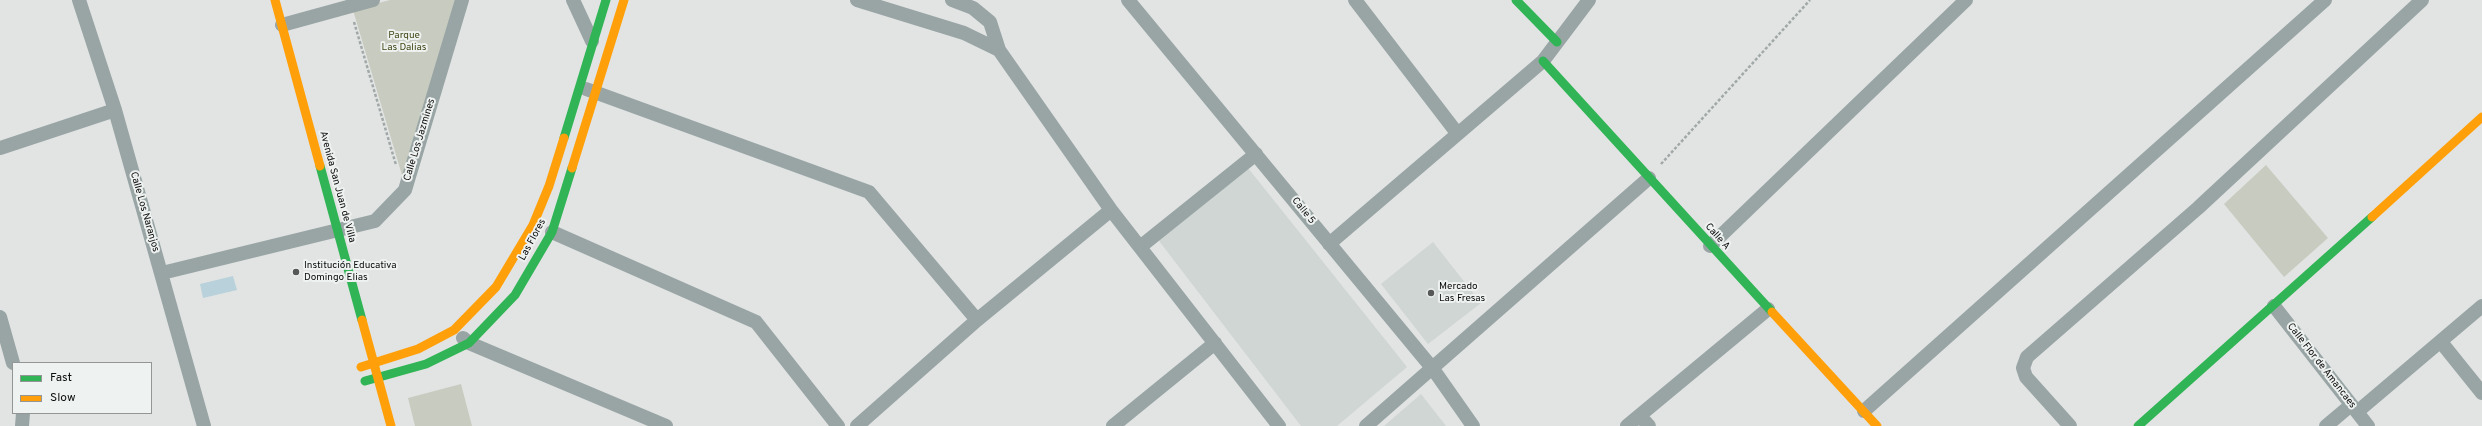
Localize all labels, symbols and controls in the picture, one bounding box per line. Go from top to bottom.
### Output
park label: Parque Las Dalias [382,30,426,54]
street label: Calle Los Jazmines [402,97,438,183]
street label: Avenida San Juan de Villa [316,130,358,244]
street label: Calle Los Naranjos [127,171,161,253]
street label: Calle 5 [1289,195,1317,227]
street label: Las Flores [517,217,549,263]
street label: Calle A [1702,221,1732,253]
place label: Institución Educativa Domingo Elias [304,260,397,284]
marker: Institución Educativa Domingo Elias [291,267,301,277]
place label: Mercado Las Fresas [1439,281,1485,304]
marker: Mercado Las Fresas [1426,288,1436,298]
street label: Calle Flor de Amancaes [2284,321,2358,411]
legend [12,362,152,414]
text: Fast [50,370,72,386]
text: Slow [50,390,76,406]

